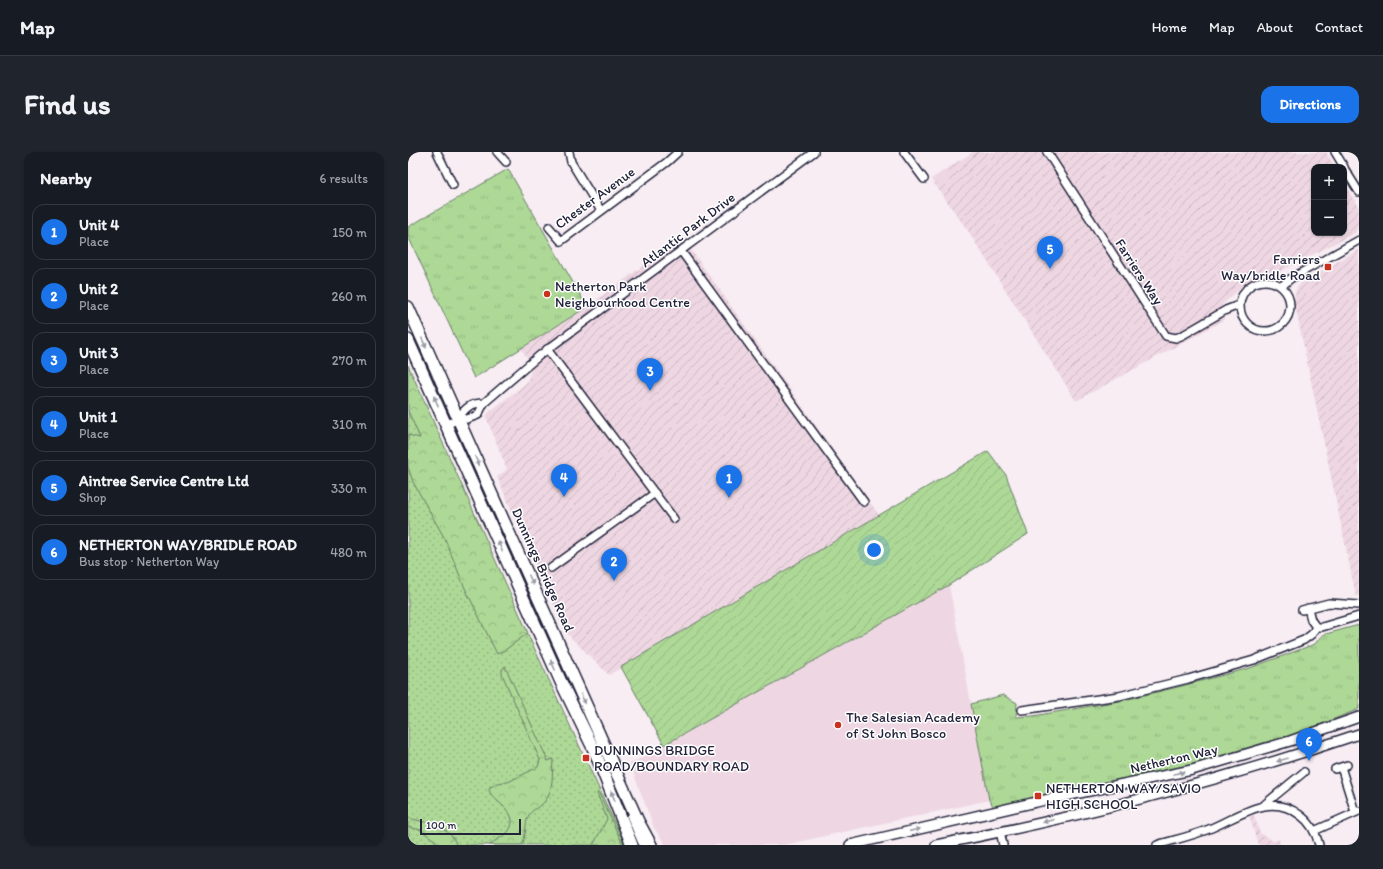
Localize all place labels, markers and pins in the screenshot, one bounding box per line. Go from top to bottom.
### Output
pin: 5 [1037,236,1063,269]
place label: Farriers Way/bridle Road [1221,251,1321,284]
marker: Farriers Way/bridle Road [1323,262,1333,272]
place label: Netherton Park Neighbourhood Centre [555,278,690,311]
marker: Netherton Park Neighbourhood Centre [542,289,552,299]
pin: 3 [637,358,663,391]
pin: 4 [551,464,577,497]
pin: 1 [716,465,742,498]
pin: 2 [601,548,627,581]
place label: The Salesian Academy of St John Bosco [846,709,980,742]
marker: The Salesian Academy of St John Bosco [833,720,843,730]
pin: 6 [1296,728,1322,761]
place label: DUNNINGS BRIDGE ROAD/BOUNDARY ROAD [594,742,749,775]
marker: DUNNINGS BRIDGE ROAD/BOUNDARY ROAD [581,753,591,763]
place label: NETHERTON WAY/SAVIO HIGH SCHOOL [1046,780,1201,813]
marker: NETHERTON WAY/SAVIO HIGH SCHOOL [1033,791,1043,801]

